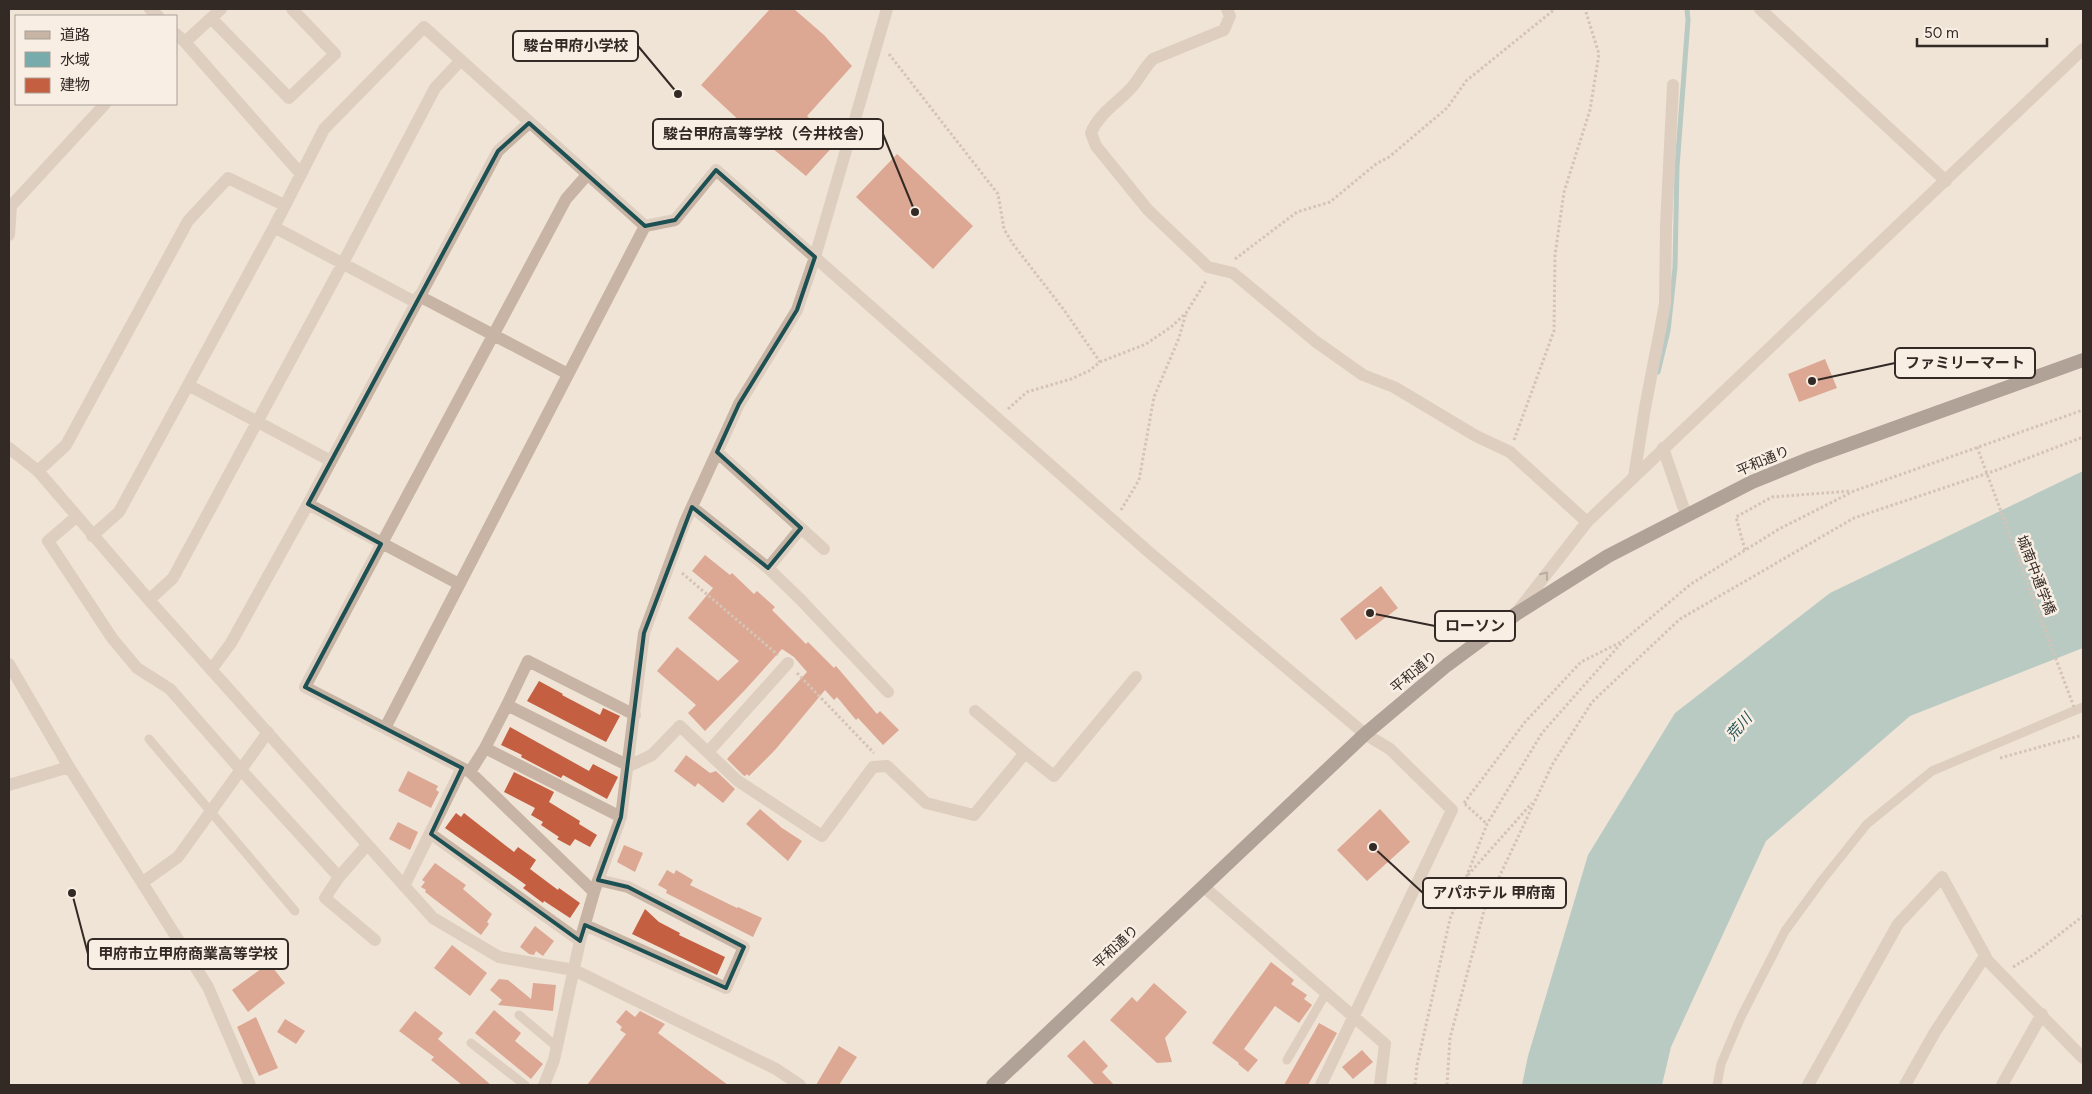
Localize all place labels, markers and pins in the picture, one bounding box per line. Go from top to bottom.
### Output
callout: 駿台甲府小学校 [513,31,638,61]
callout: 駿台甲府高等学校（今井校舎） [653,119,883,149]
callout: ファミリーマート [1895,348,2035,378]
callout: ローソン [1435,611,1515,641]
callout: アパホテル 甲府南 [1423,878,1566,908]
callout: 甲府市立甲府商業高等学校 [88,939,288,969]

